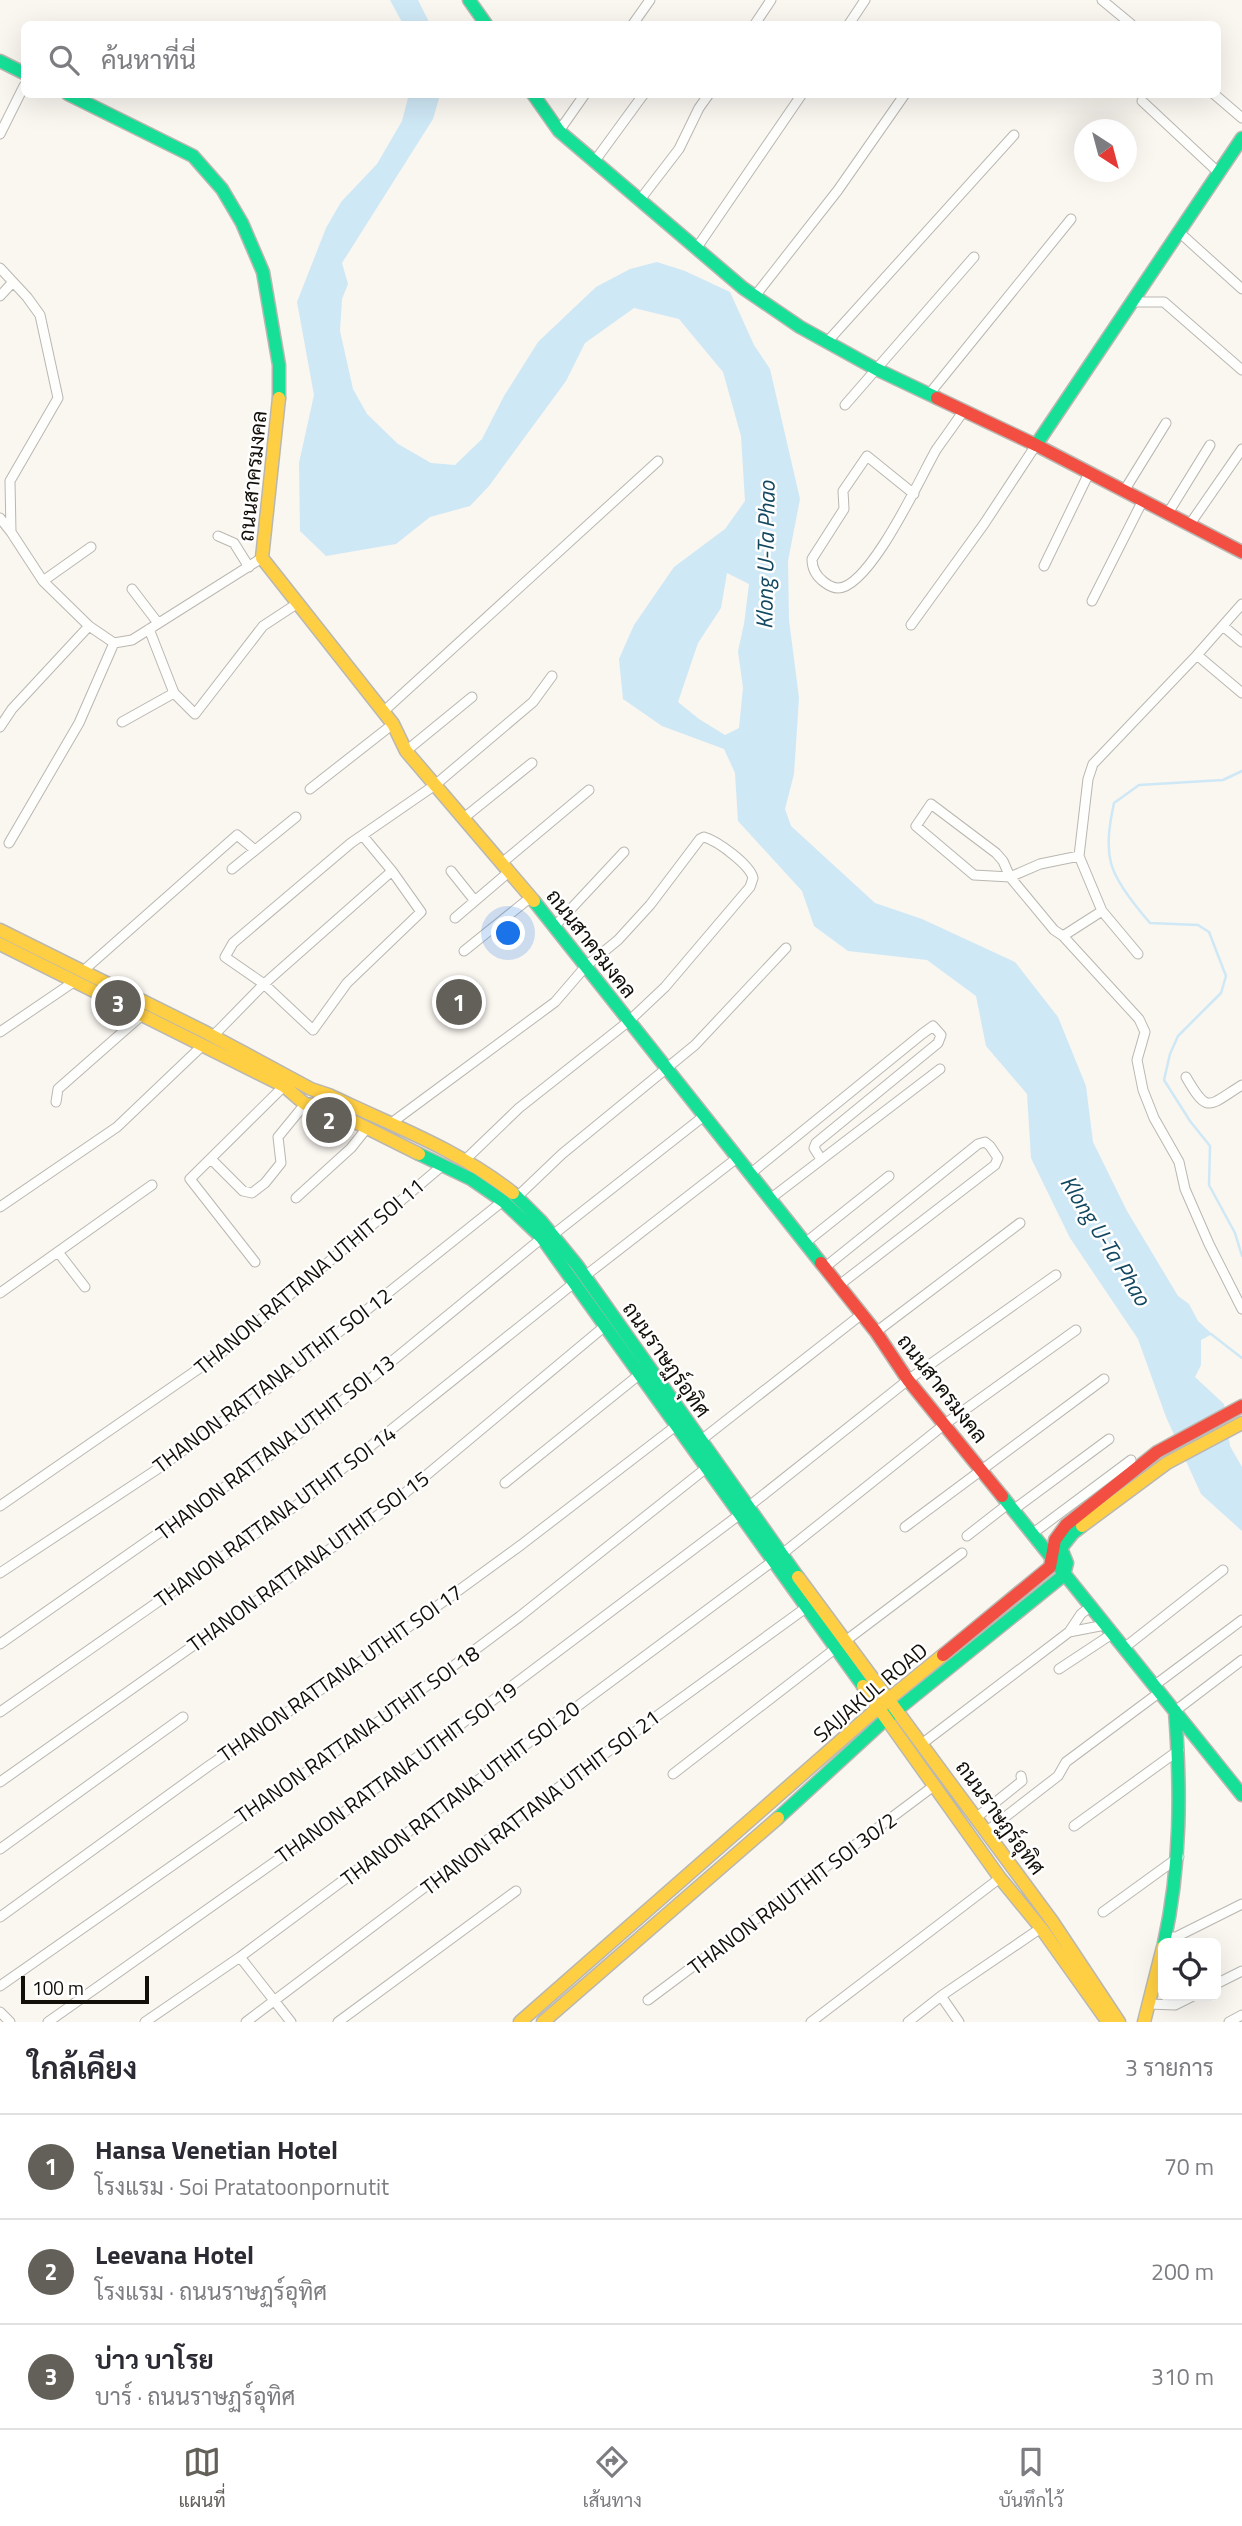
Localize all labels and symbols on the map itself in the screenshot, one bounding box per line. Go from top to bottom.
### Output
north arrow [1074,119,1137,182]
street label: ถนนสาครมงคล [229,409,275,543]
water label: Klong U-Ta Phao [746,480,784,629]
street label: ถนนสาครมงคล [539,881,645,1005]
your location [491,916,525,950]
pin: 1 [436,976,482,1028]
pin: 3 [95,977,141,1029]
pin: 2 [306,1094,352,1146]
water label: Klong U-Ta Phao [1052,1168,1160,1313]
street label: THANON RATTANA UTHIT SOI 11 [187,1170,431,1382]
street label: THANON RATTANA UTHIT SOI 12 [146,1279,398,1481]
street label: ถนนราษฏร์อุทิศ [615,1294,719,1424]
street label: ถนนสาครมงคล [890,1326,996,1450]
street label: THANON RATTANA UTHIT SOI 13 [149,1346,401,1548]
street label: THANON RATTANA UTHIT SOI 14 [147,1417,403,1615]
street label: THANON RATTANA UTHIT SOI 15 [180,1462,436,1660]
street label: THANON RATTANA UTHIT SOI 17 [211,1576,469,1770]
street label: SAJJAKUL ROAD [806,1634,934,1750]
street label: THANON RATTANA UTHIT SOI 18 [228,1637,486,1831]
street label: THANON RATTANA UTHIT SOI 19 [268,1673,524,1871]
street label: THANON RATTANA UTHIT SOI 20 [334,1692,586,1894]
street label: THANON RATTANA UTHIT SOI 21 [414,1701,666,1903]
street label: ถนนราษฏร์อุทิศ [948,1753,1054,1881]
street label: THANON RAJUTHIT SOI 30/2 [681,1804,903,1982]
scale bar [21,1973,149,2005]

